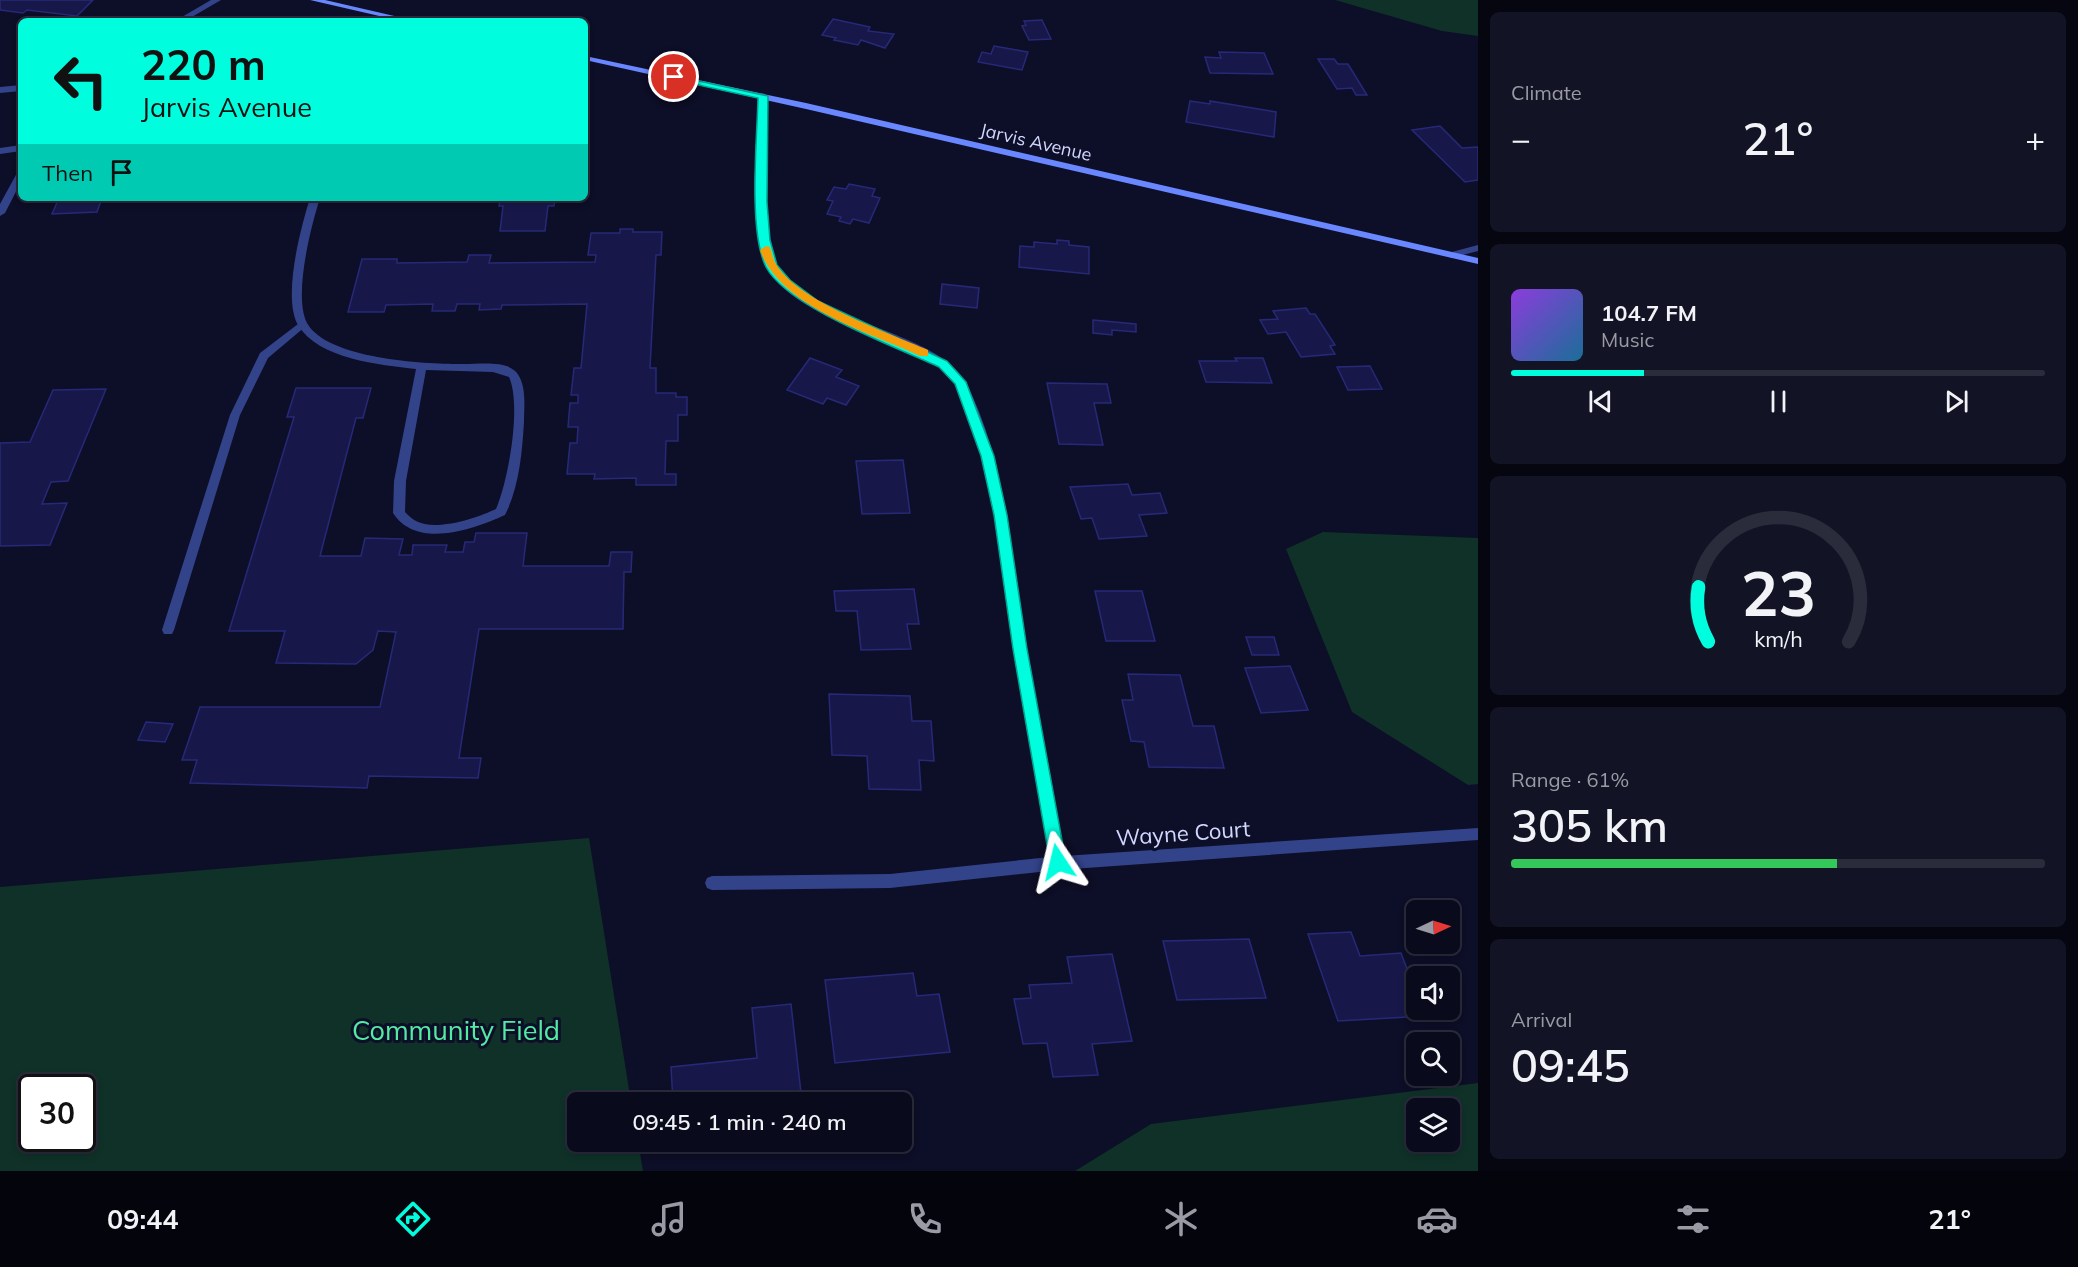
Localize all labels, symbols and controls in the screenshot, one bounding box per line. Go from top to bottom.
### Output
text: 220 m [141,38,266,91]
icon: left [42,42,120,120]
pin [648,51,699,102]
icon: arrive [657,60,690,93]
text: Climate [1511,80,1582,105]
text: Jarvis Avenue [141,90,312,124]
text: 21° [1743,110,1813,166]
street label: Jarvis Avenue [978,118,1094,166]
text: − [1511,118,1531,159]
text: + [2025,118,2045,159]
icon: arrive [105,156,138,189]
text: Then [42,159,93,187]
text: 104.7 FM [1601,299,1697,327]
text: Music [1601,327,1654,352]
icon: previous [1584,385,1617,418]
icon: pause [1762,385,1795,418]
icon: next [1940,385,1973,418]
text: 23 [1741,554,1815,633]
text: km/h [1754,626,1802,653]
text: Range · 61% [1511,767,1629,792]
text: 305 km [1511,797,1668,853]
street label: Wayne Court [1115,814,1251,852]
position arrow [1026,830,1090,894]
north arrow [1406,900,1460,954]
map controls [1406,900,1460,1152]
button: sound [1406,966,1460,1020]
text: Arrival [1511,1007,1572,1032]
park label: Community Field [352,1013,560,1047]
button: search [1406,1032,1460,1086]
text: 09:45 [1511,1037,1630,1093]
speed limit sign: 30 [18,1074,96,1152]
button: layers [1406,1098,1460,1152]
text: 09:45 · 1 min · 240 m [632,1108,847,1136]
icon: directions [392,1198,434,1240]
icon: music [648,1198,690,1240]
icon: phone [904,1198,946,1240]
icon: climate [1160,1198,1202,1240]
icon: car [1416,1198,1458,1240]
icon: filters [1672,1198,1714,1240]
text: 09:44 [107,1202,178,1236]
text: 21° [1928,1202,1971,1236]

